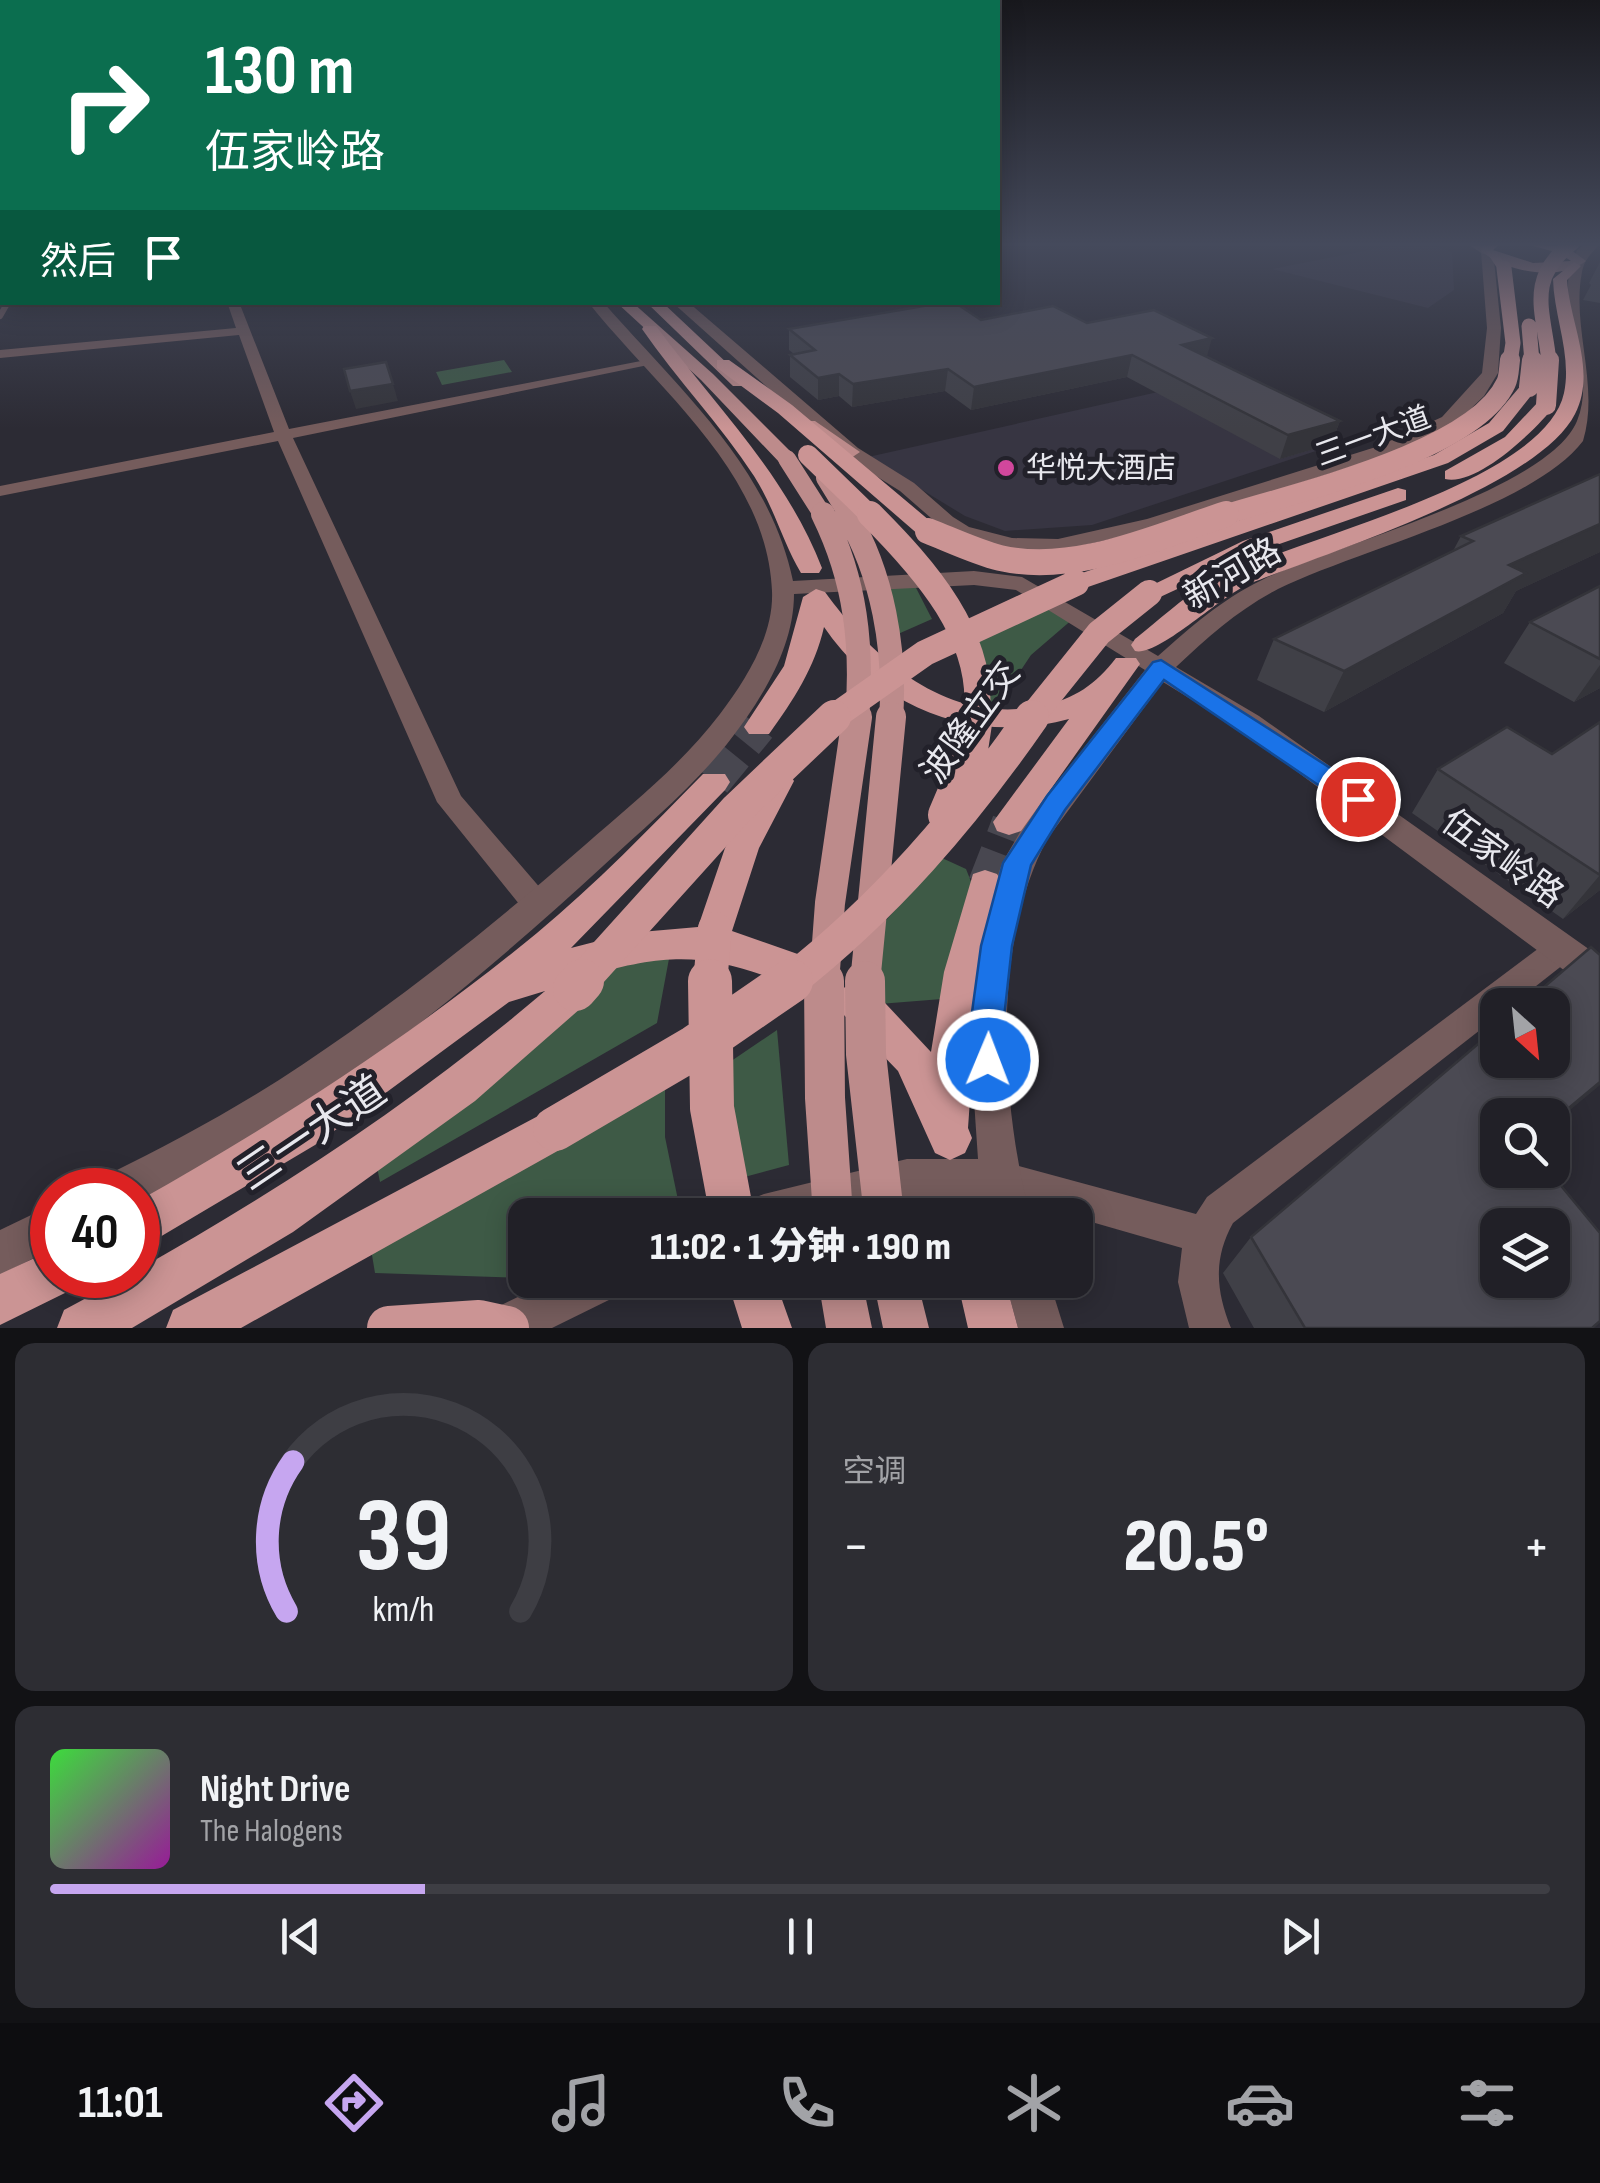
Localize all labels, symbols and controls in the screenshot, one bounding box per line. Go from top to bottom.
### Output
text: 130 m [205,30,354,114]
icon: right [40,40,170,170]
text: 伍家岭路 [205,126,385,181]
icon: arrive [136,230,191,285]
text: 然后 [40,240,116,285]
street label: 三一大道 [1311,400,1436,474]
place label: 华悦大酒店 [1026,451,1176,487]
marker: 华悦大酒店 [995,457,1017,479]
street label: 新河路 [1177,529,1289,619]
street label: 波隆立交 [913,654,1030,792]
pin [1316,757,1401,842]
icon: arrive [1331,772,1386,827]
street label: 伍家岭路 [1433,801,1571,918]
north arrow [1480,988,1570,1078]
map controls [1480,988,1570,1298]
position arrow [936,1008,1040,1112]
street label: 三一大道 [228,1066,396,1202]
button: search [1480,1098,1570,1188]
speed limit sign: 40 [30,1168,160,1298]
button: layers [1480,1208,1570,1298]
text: 11:02 · 1 分钟 · 190 m [650,1225,951,1270]
text: 空调 [843,1453,907,1492]
text: 39 [356,1475,452,1600]
text: 20.5° [1123,1502,1269,1593]
text: − [843,1514,869,1581]
text: + [1523,1514,1550,1581]
text: km/h [373,1589,435,1632]
text: Night Drive [200,1767,351,1812]
text: The Halogens [200,1812,343,1851]
icon: previous [273,1909,328,1964]
icon: pause [773,1909,828,1964]
icon: next [1273,1909,1328,1964]
icon: directions [319,2068,389,2138]
icon: music [546,2068,616,2138]
icon: phone [772,2068,842,2138]
icon: climate [999,2068,1069,2138]
icon: car [1225,2068,1295,2138]
icon: filters [1452,2068,1522,2138]
text: 11:01 [78,2076,163,2131]

